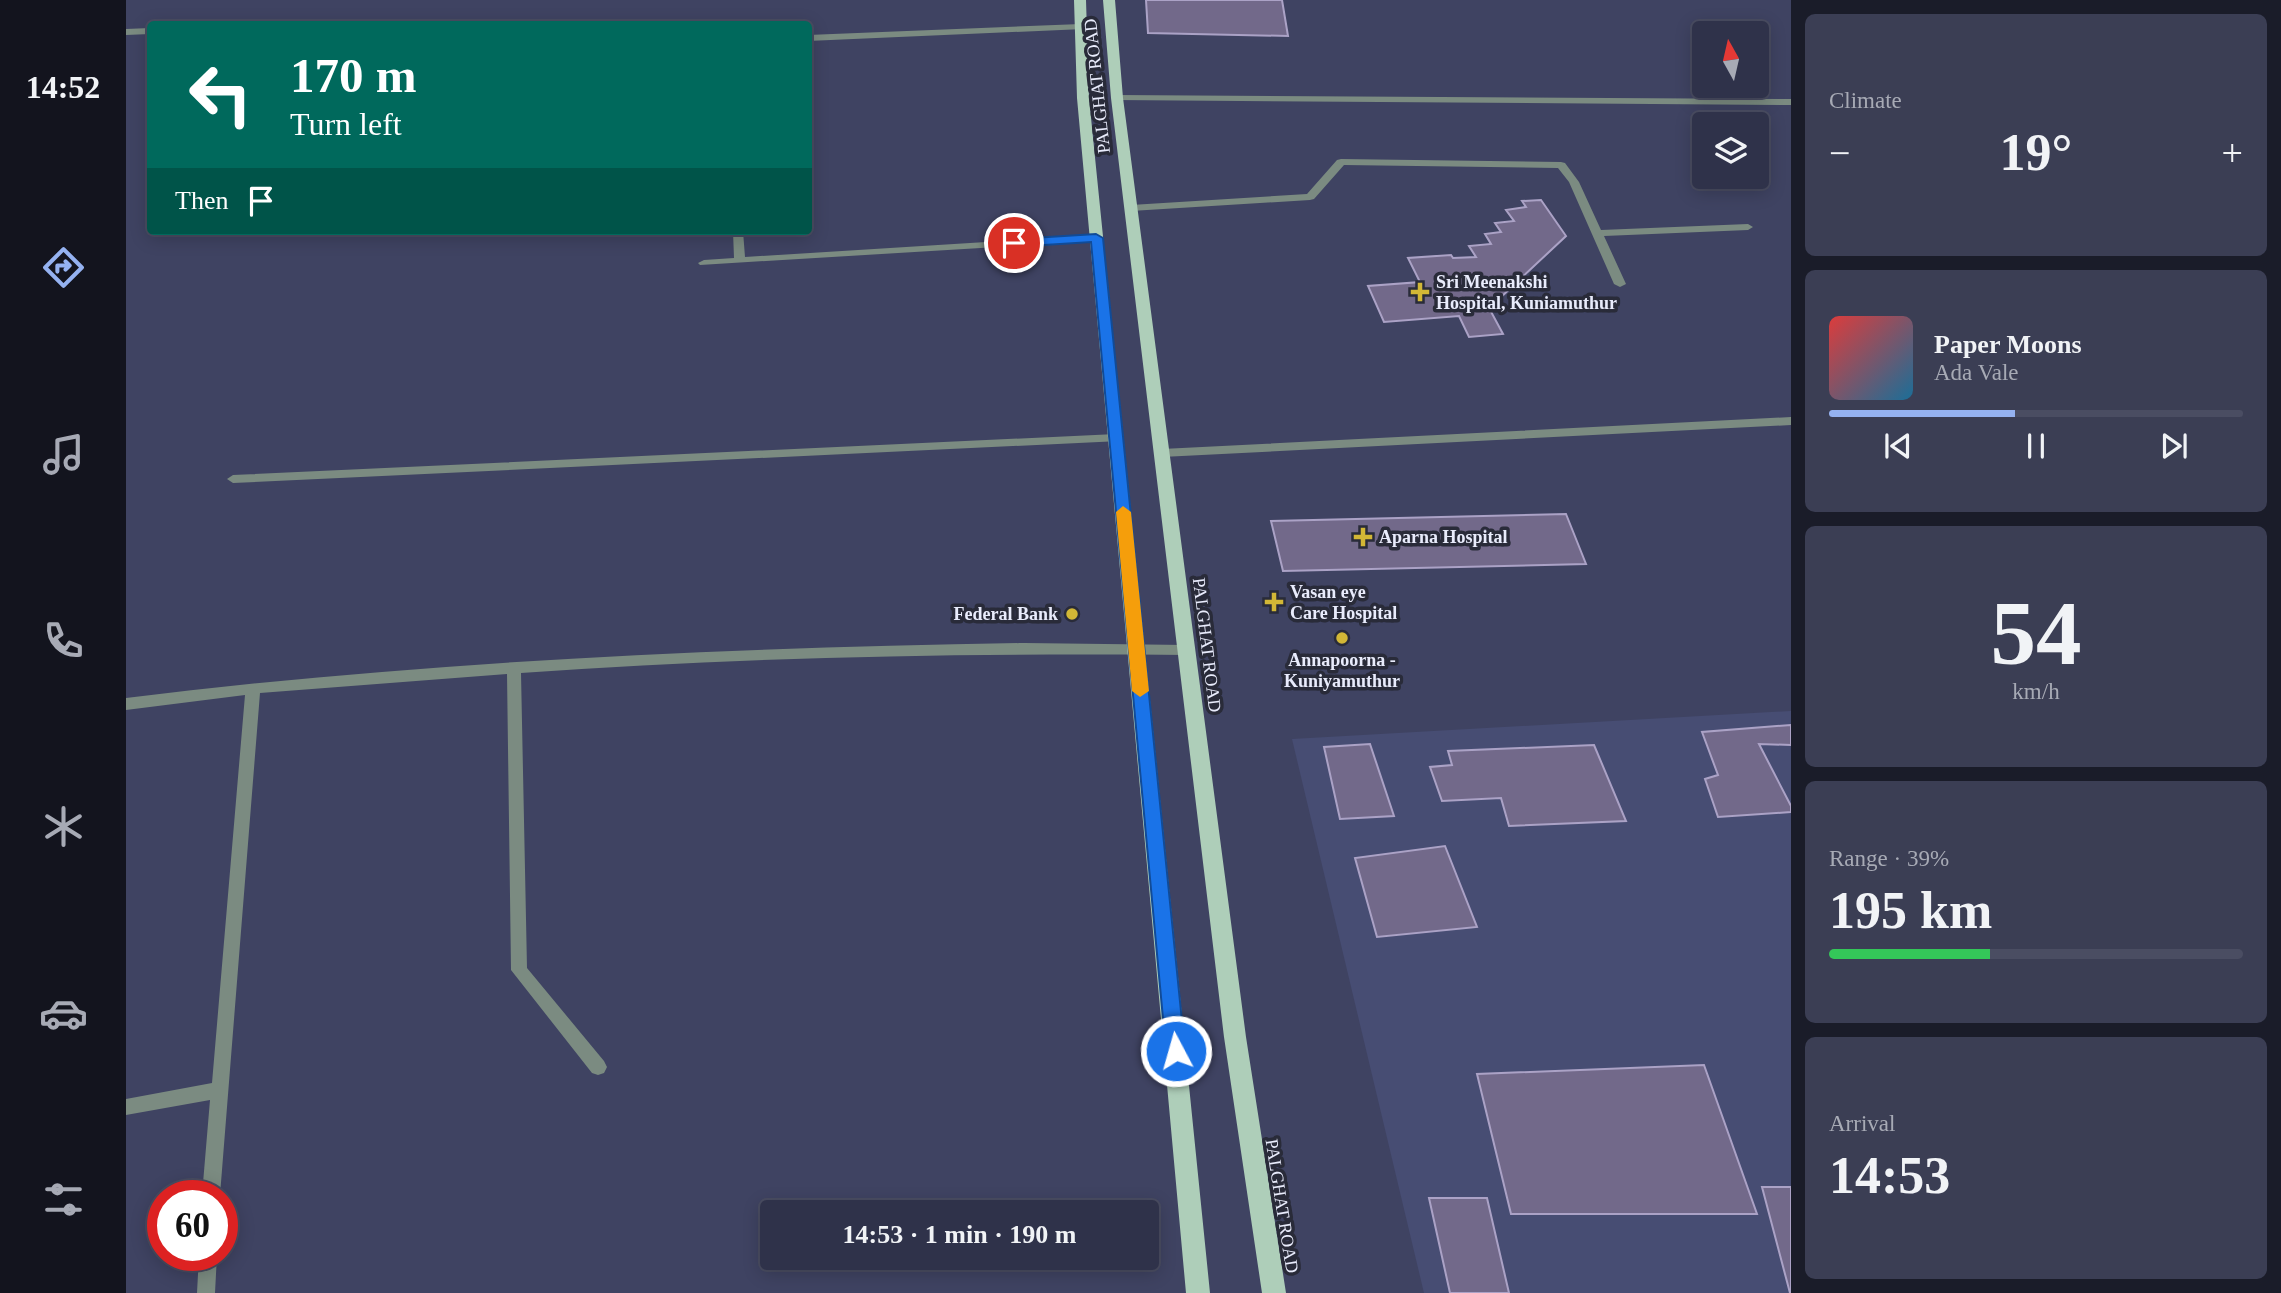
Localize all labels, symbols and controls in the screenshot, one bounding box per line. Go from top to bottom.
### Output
street label: PALGHAT ROAD [1080,18,1114,154]
north arrow [1692,21,1769,98]
map controls [1692,21,1769,189]
text: 170 m [290,48,417,103]
icon: left [175,49,266,140]
text: 14:52 [26,69,100,105]
text: Climate [1829,88,1902,113]
text: Turn left [290,106,402,142]
button: layers [1692,112,1769,189]
text: 19° [2000,124,2072,181]
text: − [1829,132,1850,174]
text: + [2222,132,2243,174]
icon: arrive [242,182,280,220]
text: Then [175,186,228,215]
pin [984,213,1044,273]
icon: arrive [995,224,1033,262]
icon: directions [39,243,88,292]
place label: Sri Meenakshi Hospital, Kuniamuthur [1436,272,1617,313]
marker: Sri Meenakshi Hospital, Kuniamuthur [1410,282,1430,302]
text: Paper Moons [1934,330,2082,359]
text: Ada Vale [1934,360,2019,385]
icon: previous [1879,427,1917,465]
icon: pause [2017,427,2055,465]
icon: next [2155,427,2193,465]
icon: music [39,430,88,479]
marker: Aparna Hospital [1353,527,1373,547]
place label: Aparna Hospital [1379,527,1508,547]
street label: PALGHAT ROAD [1189,577,1225,713]
place label: Vasan eye Care Hospital [1290,582,1397,623]
text: 54 [1991,583,2082,684]
marker: Vasan eye Care Hospital [1264,592,1284,612]
place label: Federal Bank [953,604,1058,624]
marker: Federal Bank [1064,606,1080,622]
icon: phone [39,616,88,665]
marker: Annapoorna - Kuniyamuthur [1334,630,1350,646]
place label: Annapoorna - Kuniyamuthur [1284,650,1400,691]
text: km/h [2012,679,2060,704]
icon: climate [39,802,88,851]
text: Range · 39% [1829,846,1949,871]
text: 195 km [1829,882,1992,939]
icon: car [39,989,88,1038]
position arrow [1139,1014,1213,1088]
text: Arrival [1829,1111,1895,1136]
street label: PALGHAT ROAD [1262,1138,1302,1274]
text: 14:53 [1829,1147,1950,1204]
icon: filters [39,1175,88,1224]
speed limit sign: 60 [147,1180,238,1271]
text: 14:53 · 1 min · 190 m [843,1220,1077,1249]

